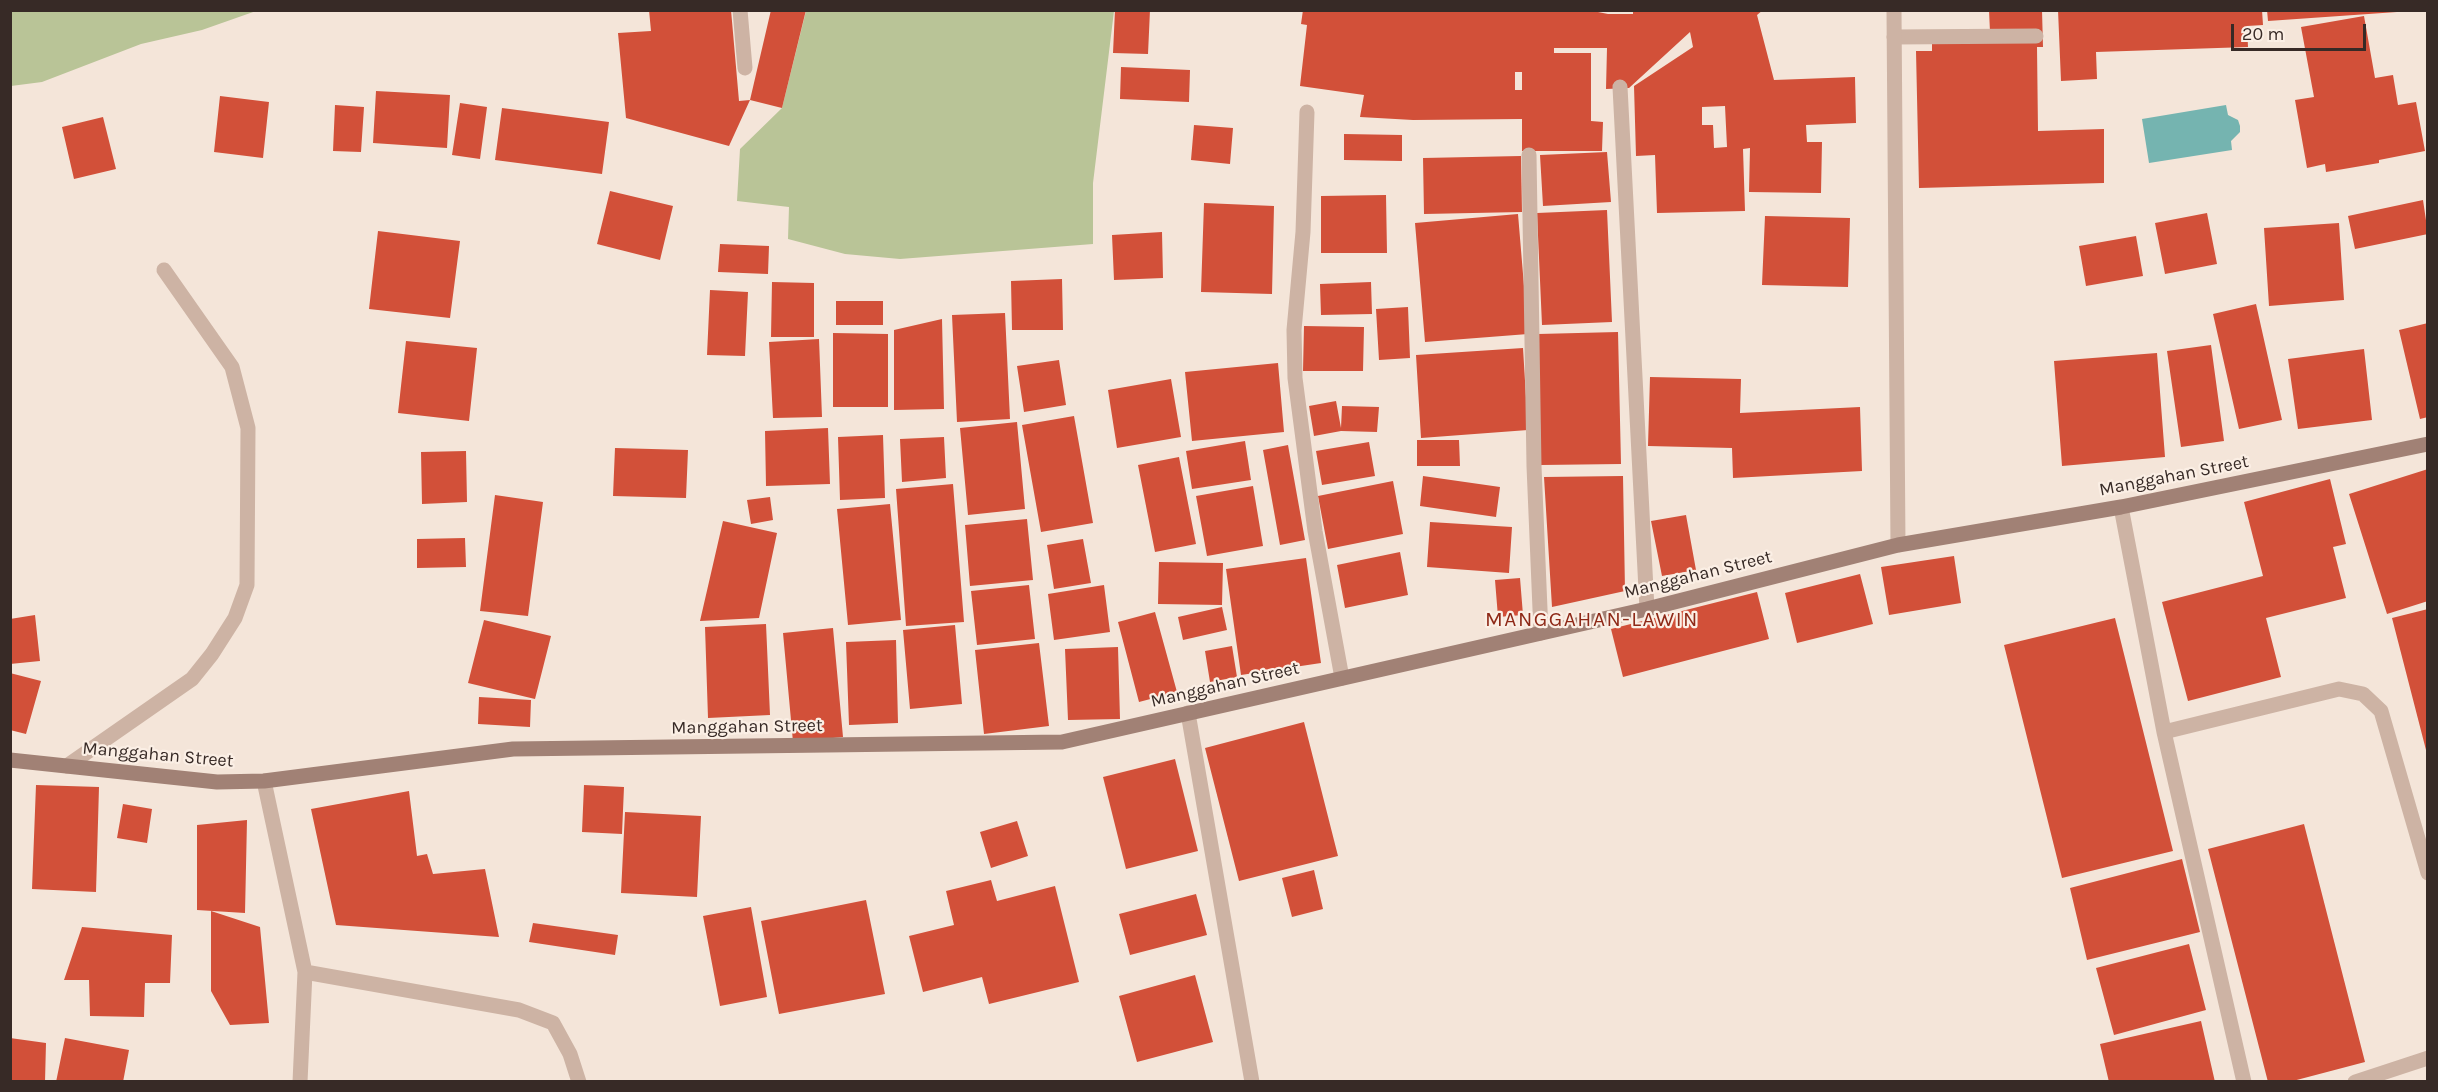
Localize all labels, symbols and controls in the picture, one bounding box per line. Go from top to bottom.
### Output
scale bar [2234,12,2369,50]
text: 20 m [2242,23,2284,45]
street label: Manggahan Street [2098,451,2250,501]
street label: Manggahan Street [1622,546,1774,604]
district label: MANGGAHAN-LAWIN [1485,607,1699,633]
street label: Manggahan Street [1149,657,1301,713]
street label: Manggahan Street [671,715,823,739]
street label: Manggahan Street [82,738,234,772]

